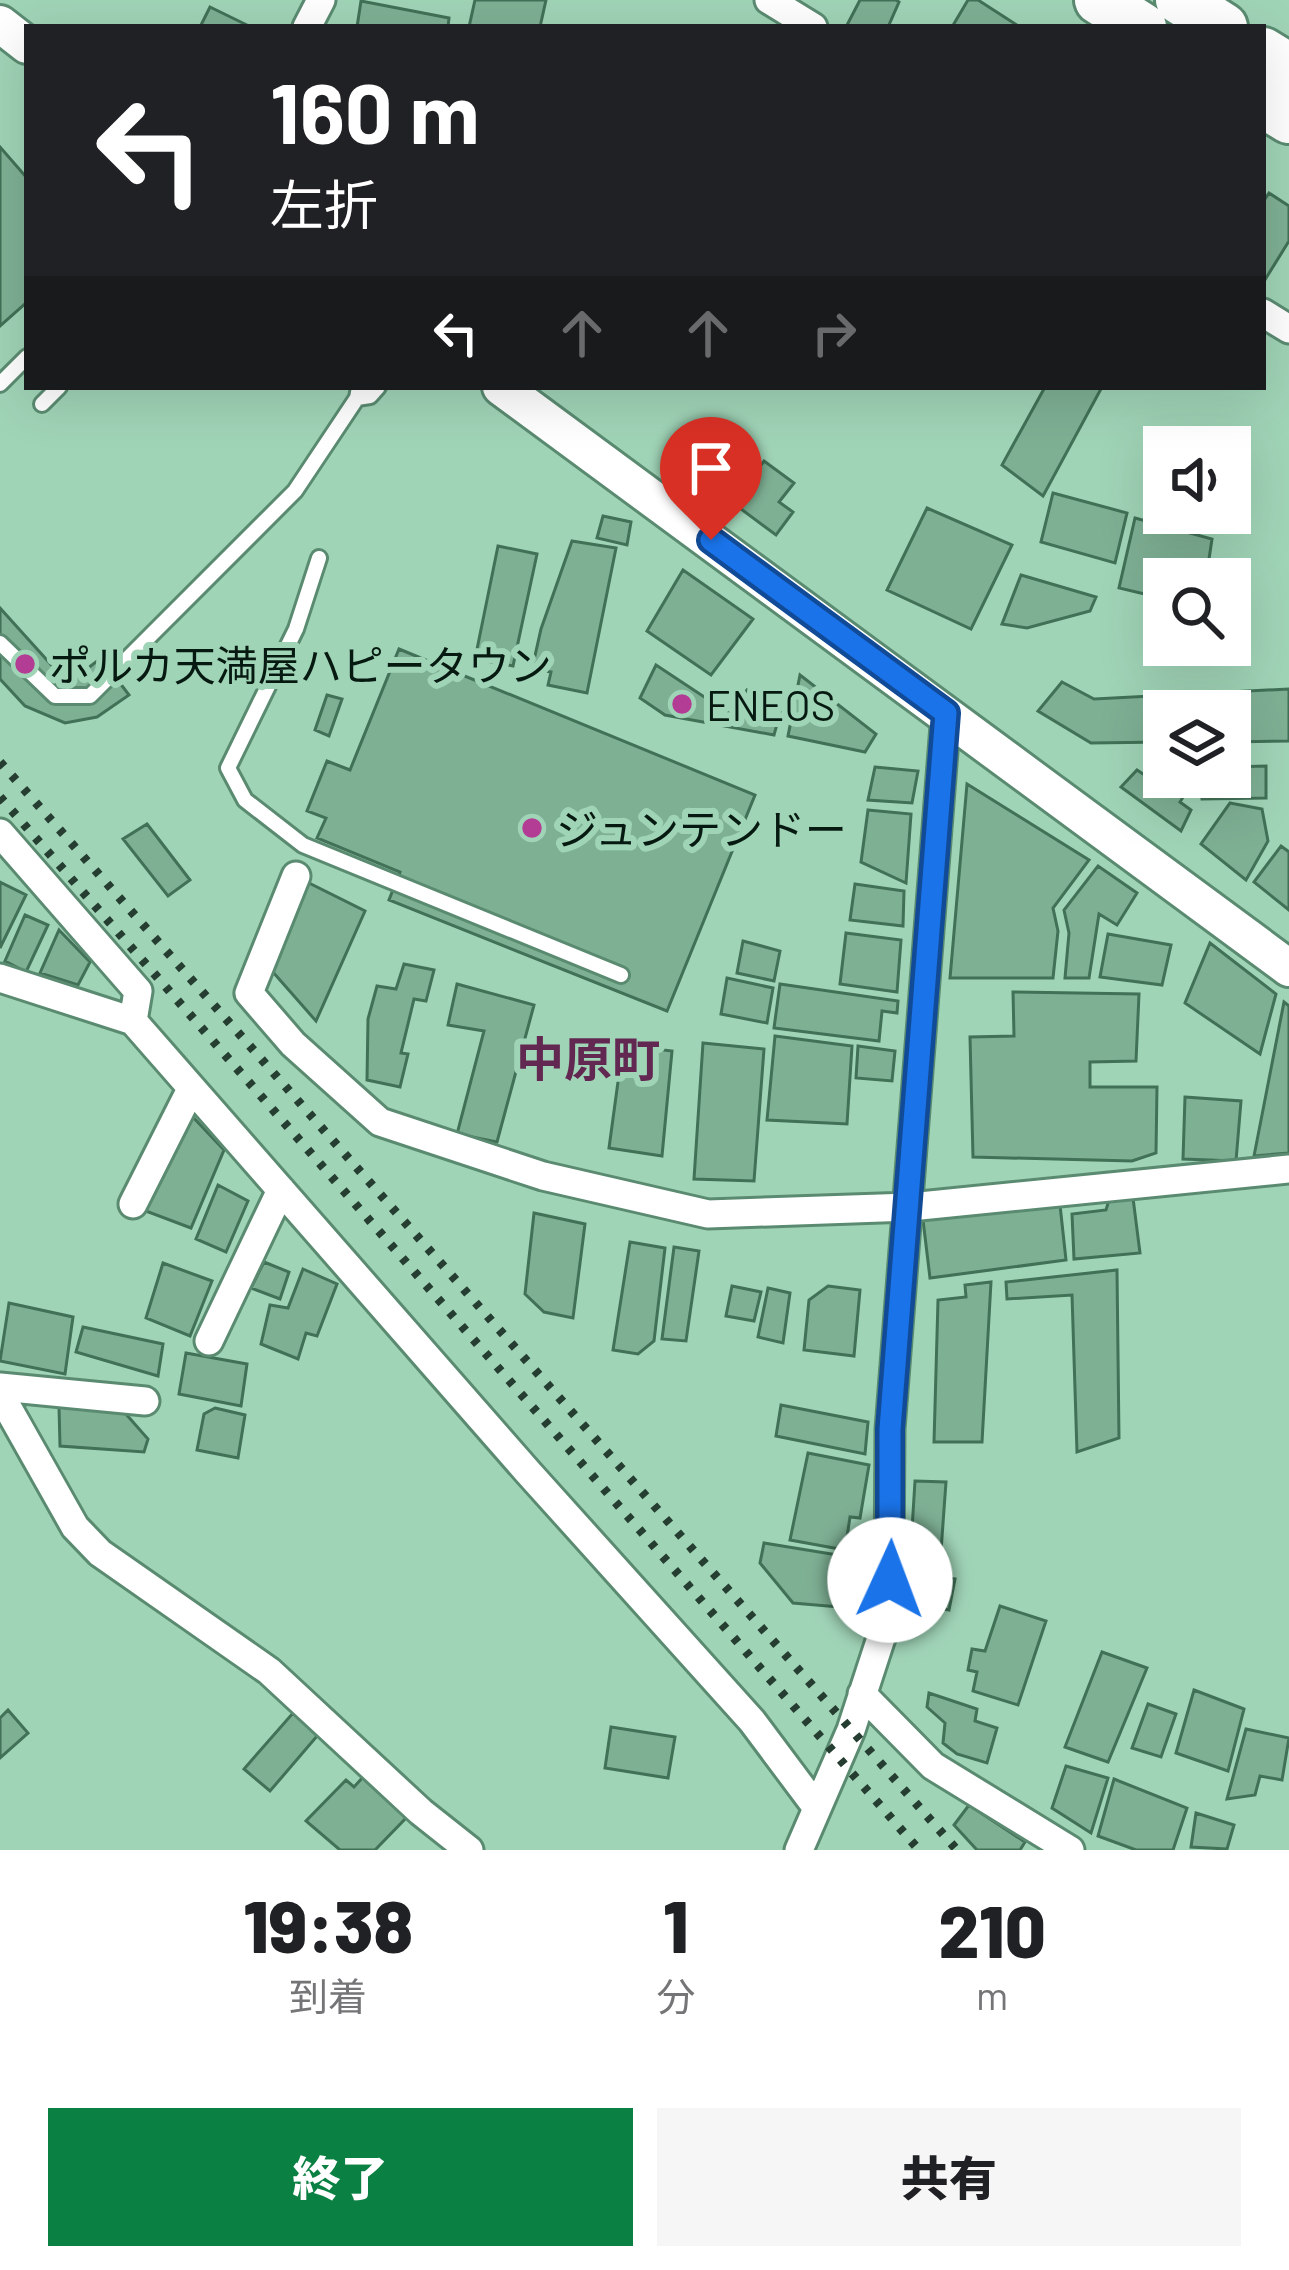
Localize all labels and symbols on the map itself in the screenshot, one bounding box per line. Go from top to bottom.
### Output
pin [660,417,762,540]
place label: ポルカ天満屋ハピータウン [49,639,552,689]
marker: ポルカ天満屋ハピータウン [12,651,38,677]
place label: ENEOS [706,679,835,729]
marker: ENEOS [669,691,695,717]
place label: ジュンテンドー [556,803,847,853]
marker: ジュンテンドー [519,815,545,841]
district label: 中原町 [516,1029,660,1087]
position arrow [827,1517,953,1643]

